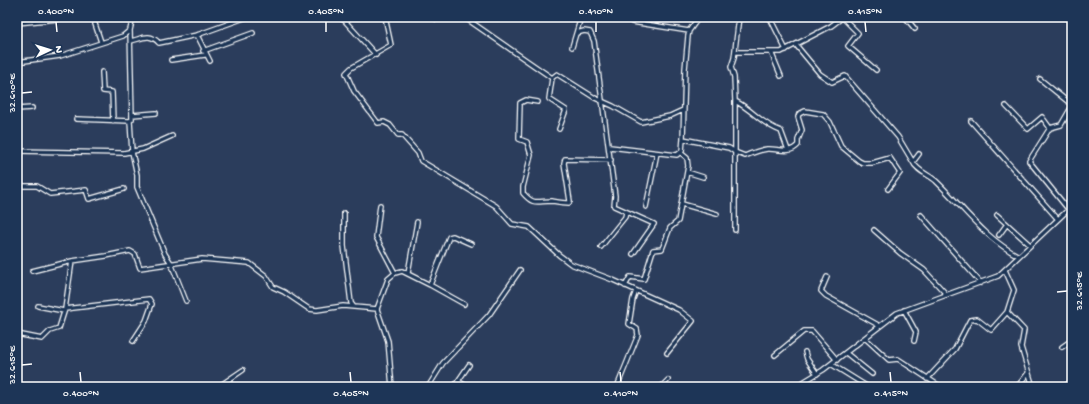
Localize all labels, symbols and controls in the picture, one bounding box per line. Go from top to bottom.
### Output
text: 0.400°N [38,6,74,18]
text: 0.405°N [308,6,344,18]
text: 0.410°N [579,6,614,18]
text: 0.415°N [848,6,882,18]
north arrow [30,30,70,70]
text: N [52,45,64,53]
text: 32.610°E [7,73,19,113]
text: 32.615°E [1074,271,1086,311]
text: 32.615°E [7,345,19,385]
text: 0.400°N [63,388,99,400]
text: 0.405°N [333,388,369,400]
text: 0.410°N [604,388,639,400]
text: 0.415°N [874,388,908,400]

